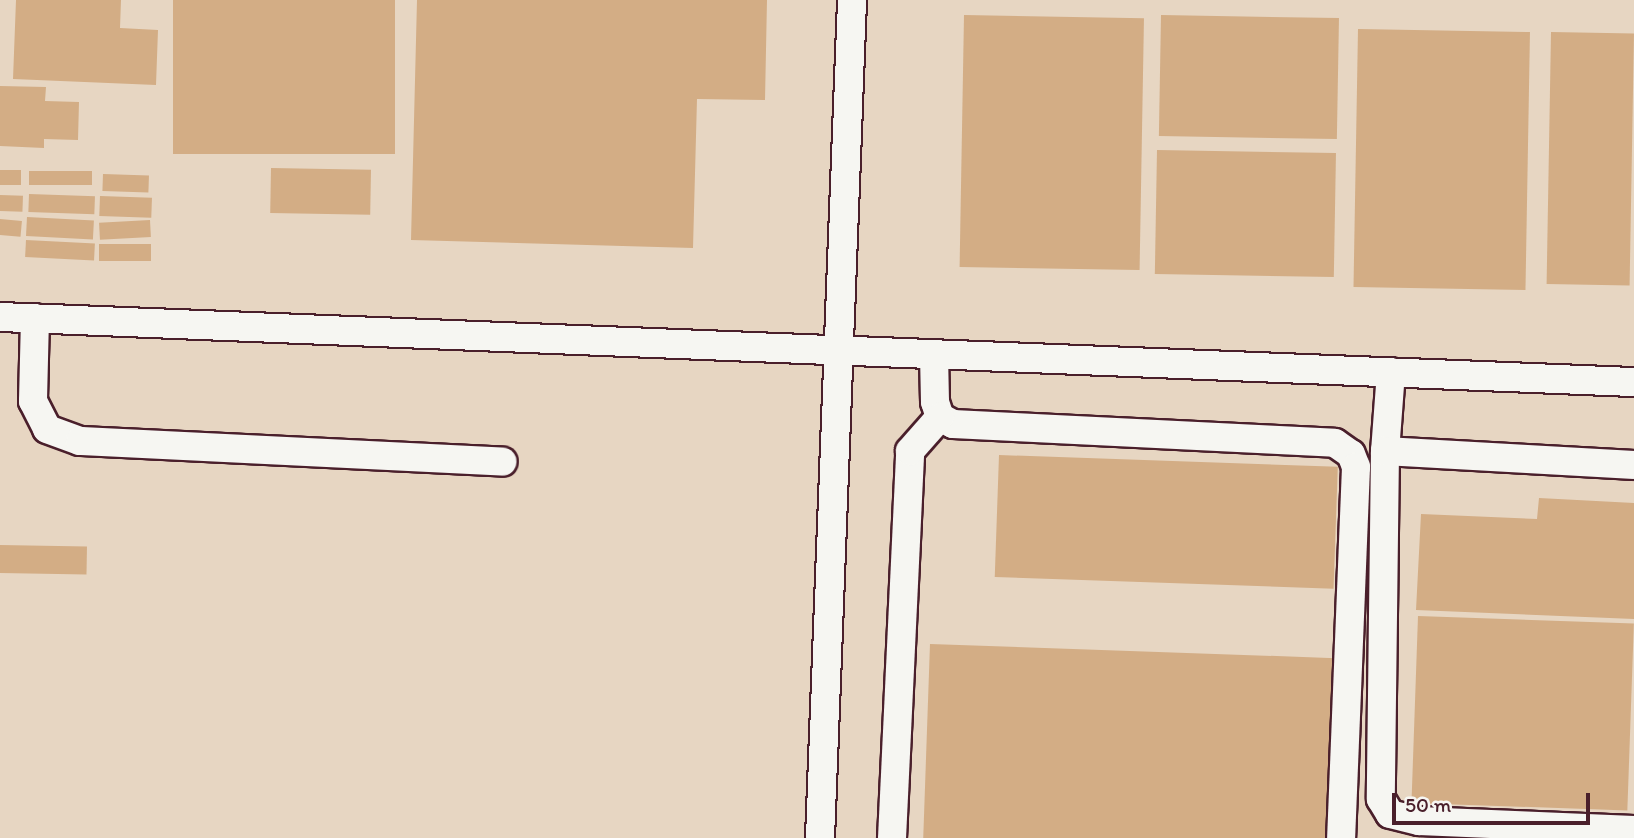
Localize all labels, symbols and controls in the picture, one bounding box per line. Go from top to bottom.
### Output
scale bar [1396,778,1594,822]
text: 50 m [1405,792,1451,817]

